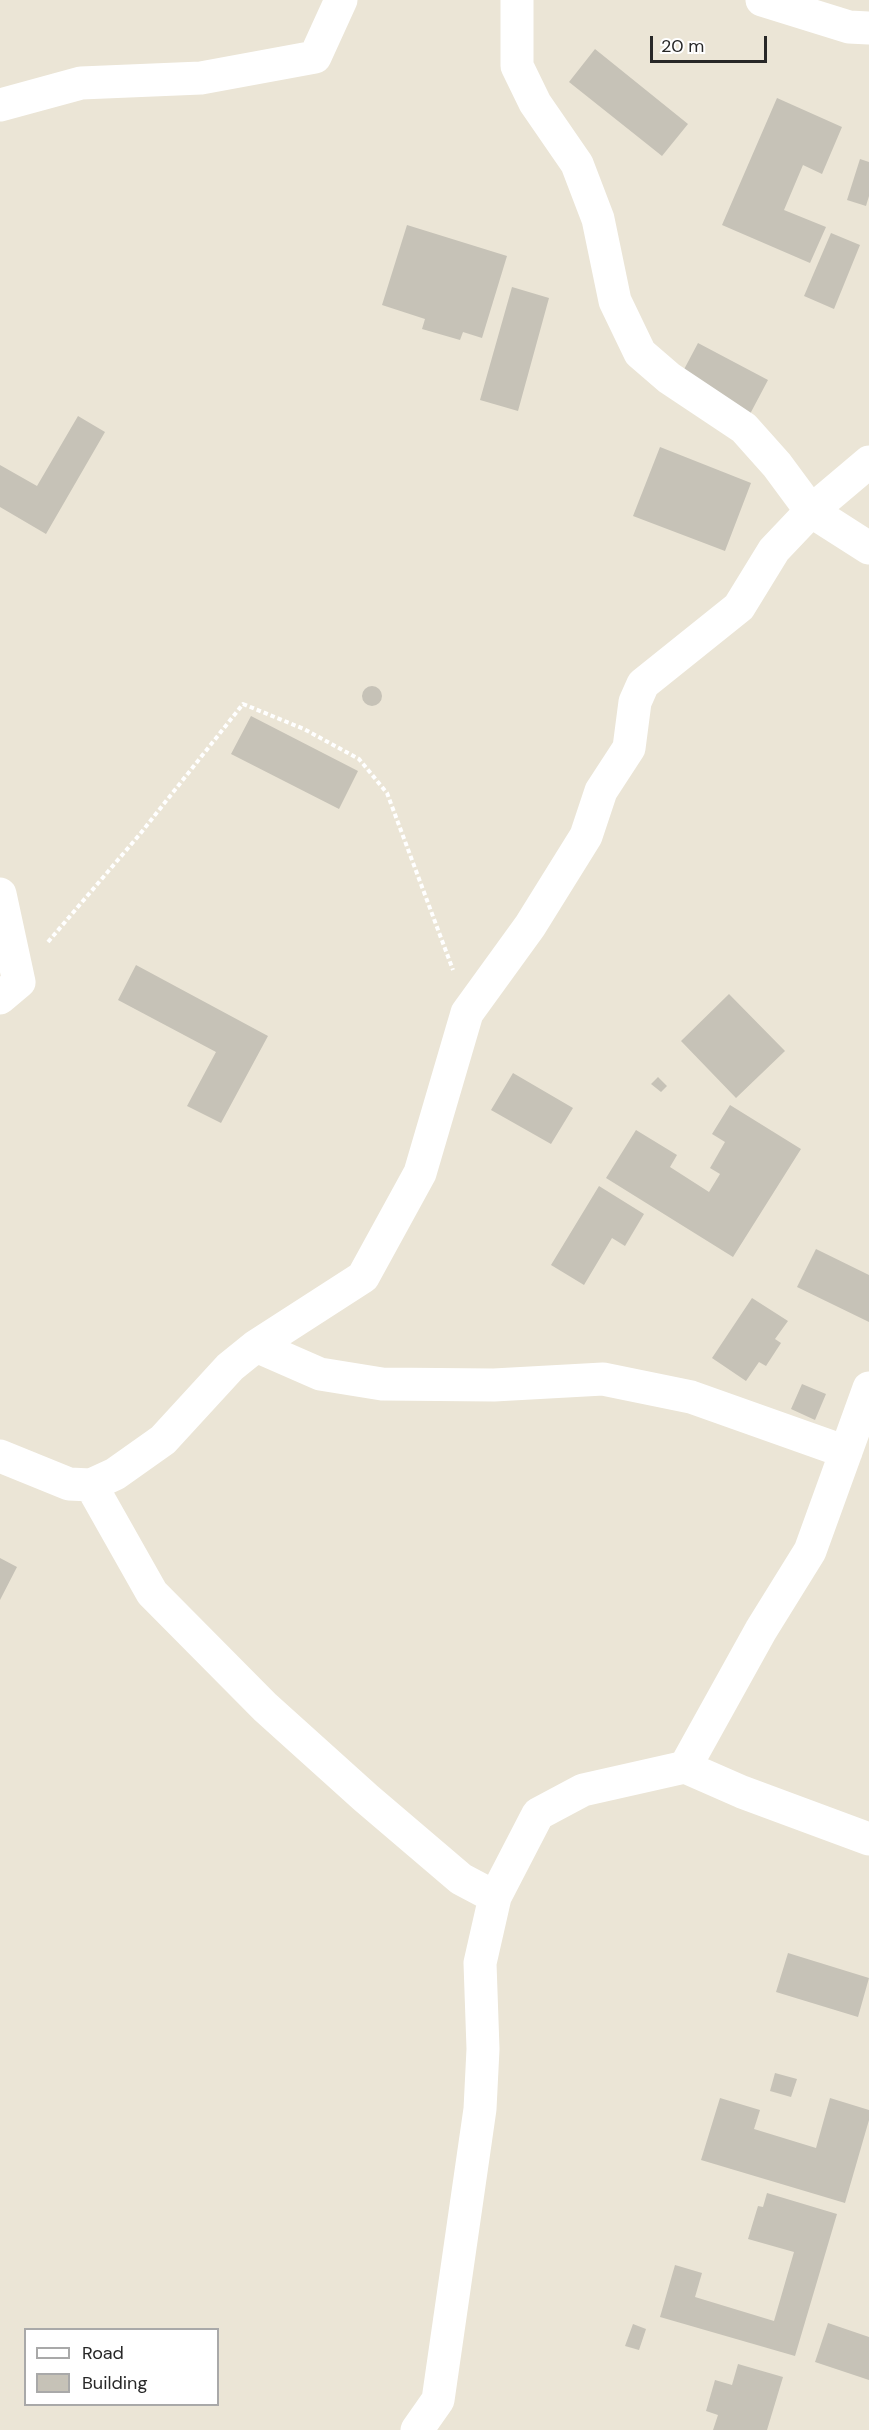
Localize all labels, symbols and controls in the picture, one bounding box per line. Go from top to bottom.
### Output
scale bar [653,24,770,62]
text: 20 m [661,34,704,58]
legend [24,2328,219,2406]
text: Road [82,2341,124,2365]
text: Building [82,2371,147,2395]

